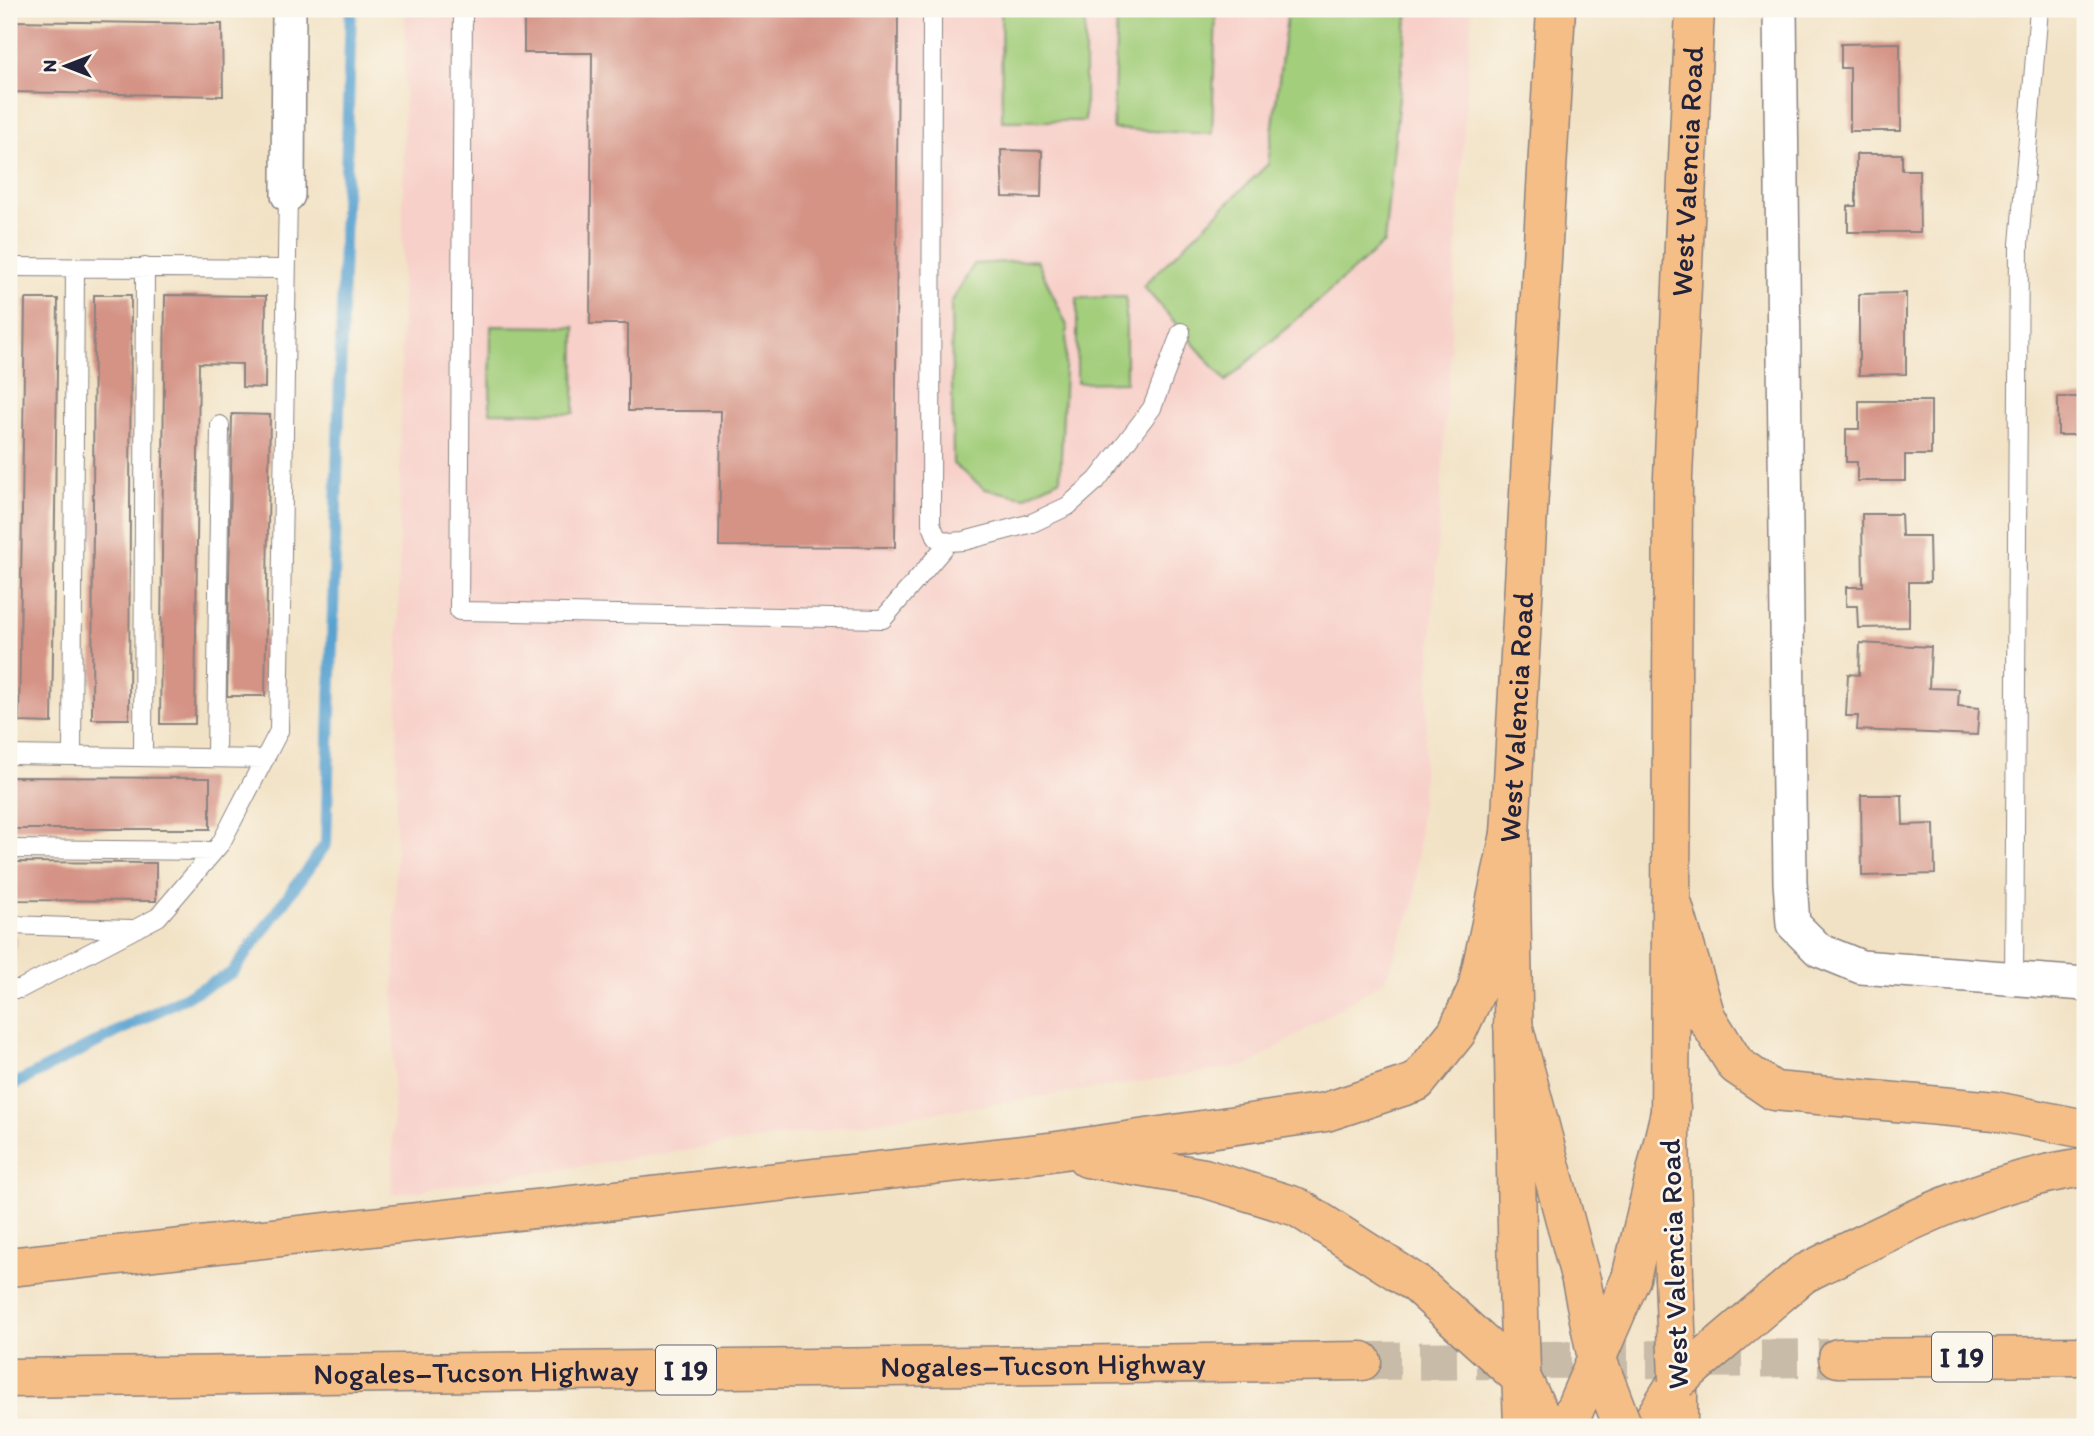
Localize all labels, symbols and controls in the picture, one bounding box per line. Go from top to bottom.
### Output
north arrow [32,32,102,102]
street label: West Valencia Road [1662,45,1711,298]
text: N [38,60,61,72]
street label: West Valencia Road [1491,590,1541,844]
street label: West Valencia Road [1651,1138,1696,1390]
road number: I 19 [1932,1332,1992,1382]
street label: Nogales–Tucson Highway [880,1344,1206,1385]
road number: I 19 [656,1346,716,1394]
street label: Nogales–Tucson Highway [313,1351,639,1392]

